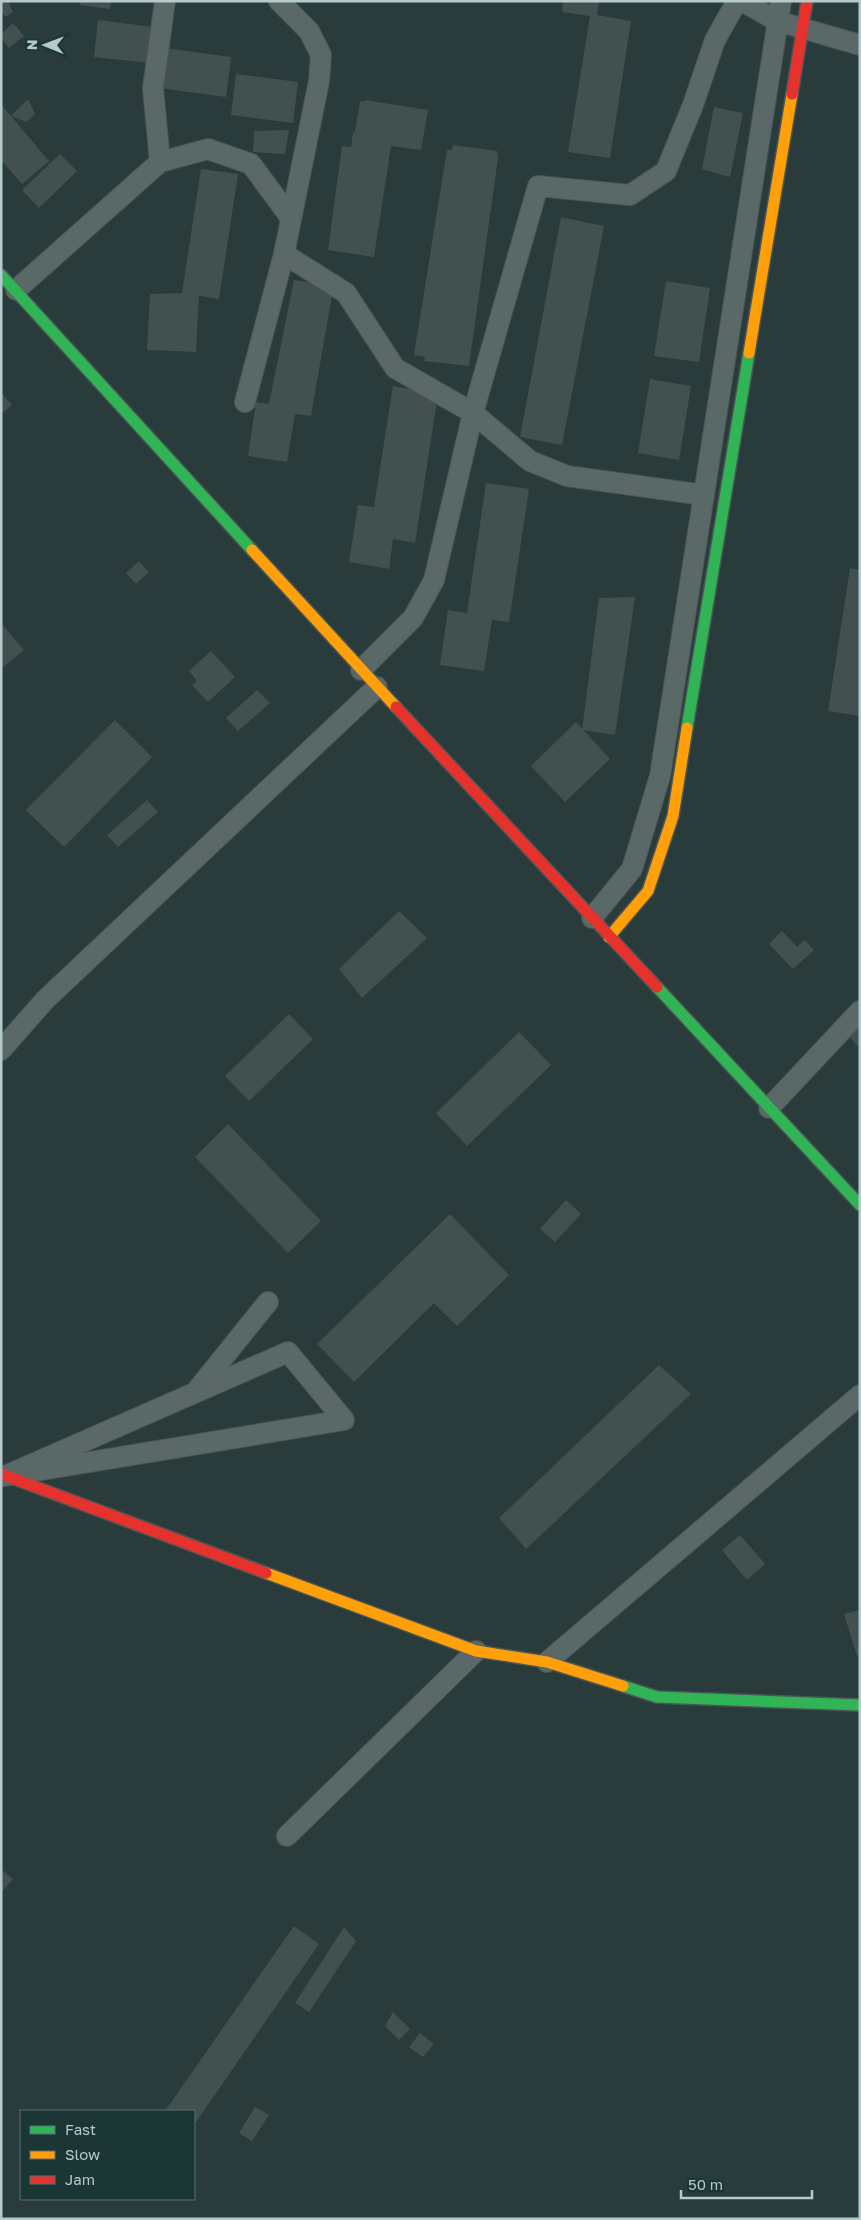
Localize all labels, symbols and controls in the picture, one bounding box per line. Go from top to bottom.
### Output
north arrow [20,20,70,70]
text: N [23,39,40,50]
legend [20,2110,195,2200]
text: Fast [65,2120,96,2138]
text: Slow [65,2145,100,2163]
scale bar [681,2168,812,2200]
text: Jam [65,2170,95,2188]
text: 50 m [688,2175,723,2193]

